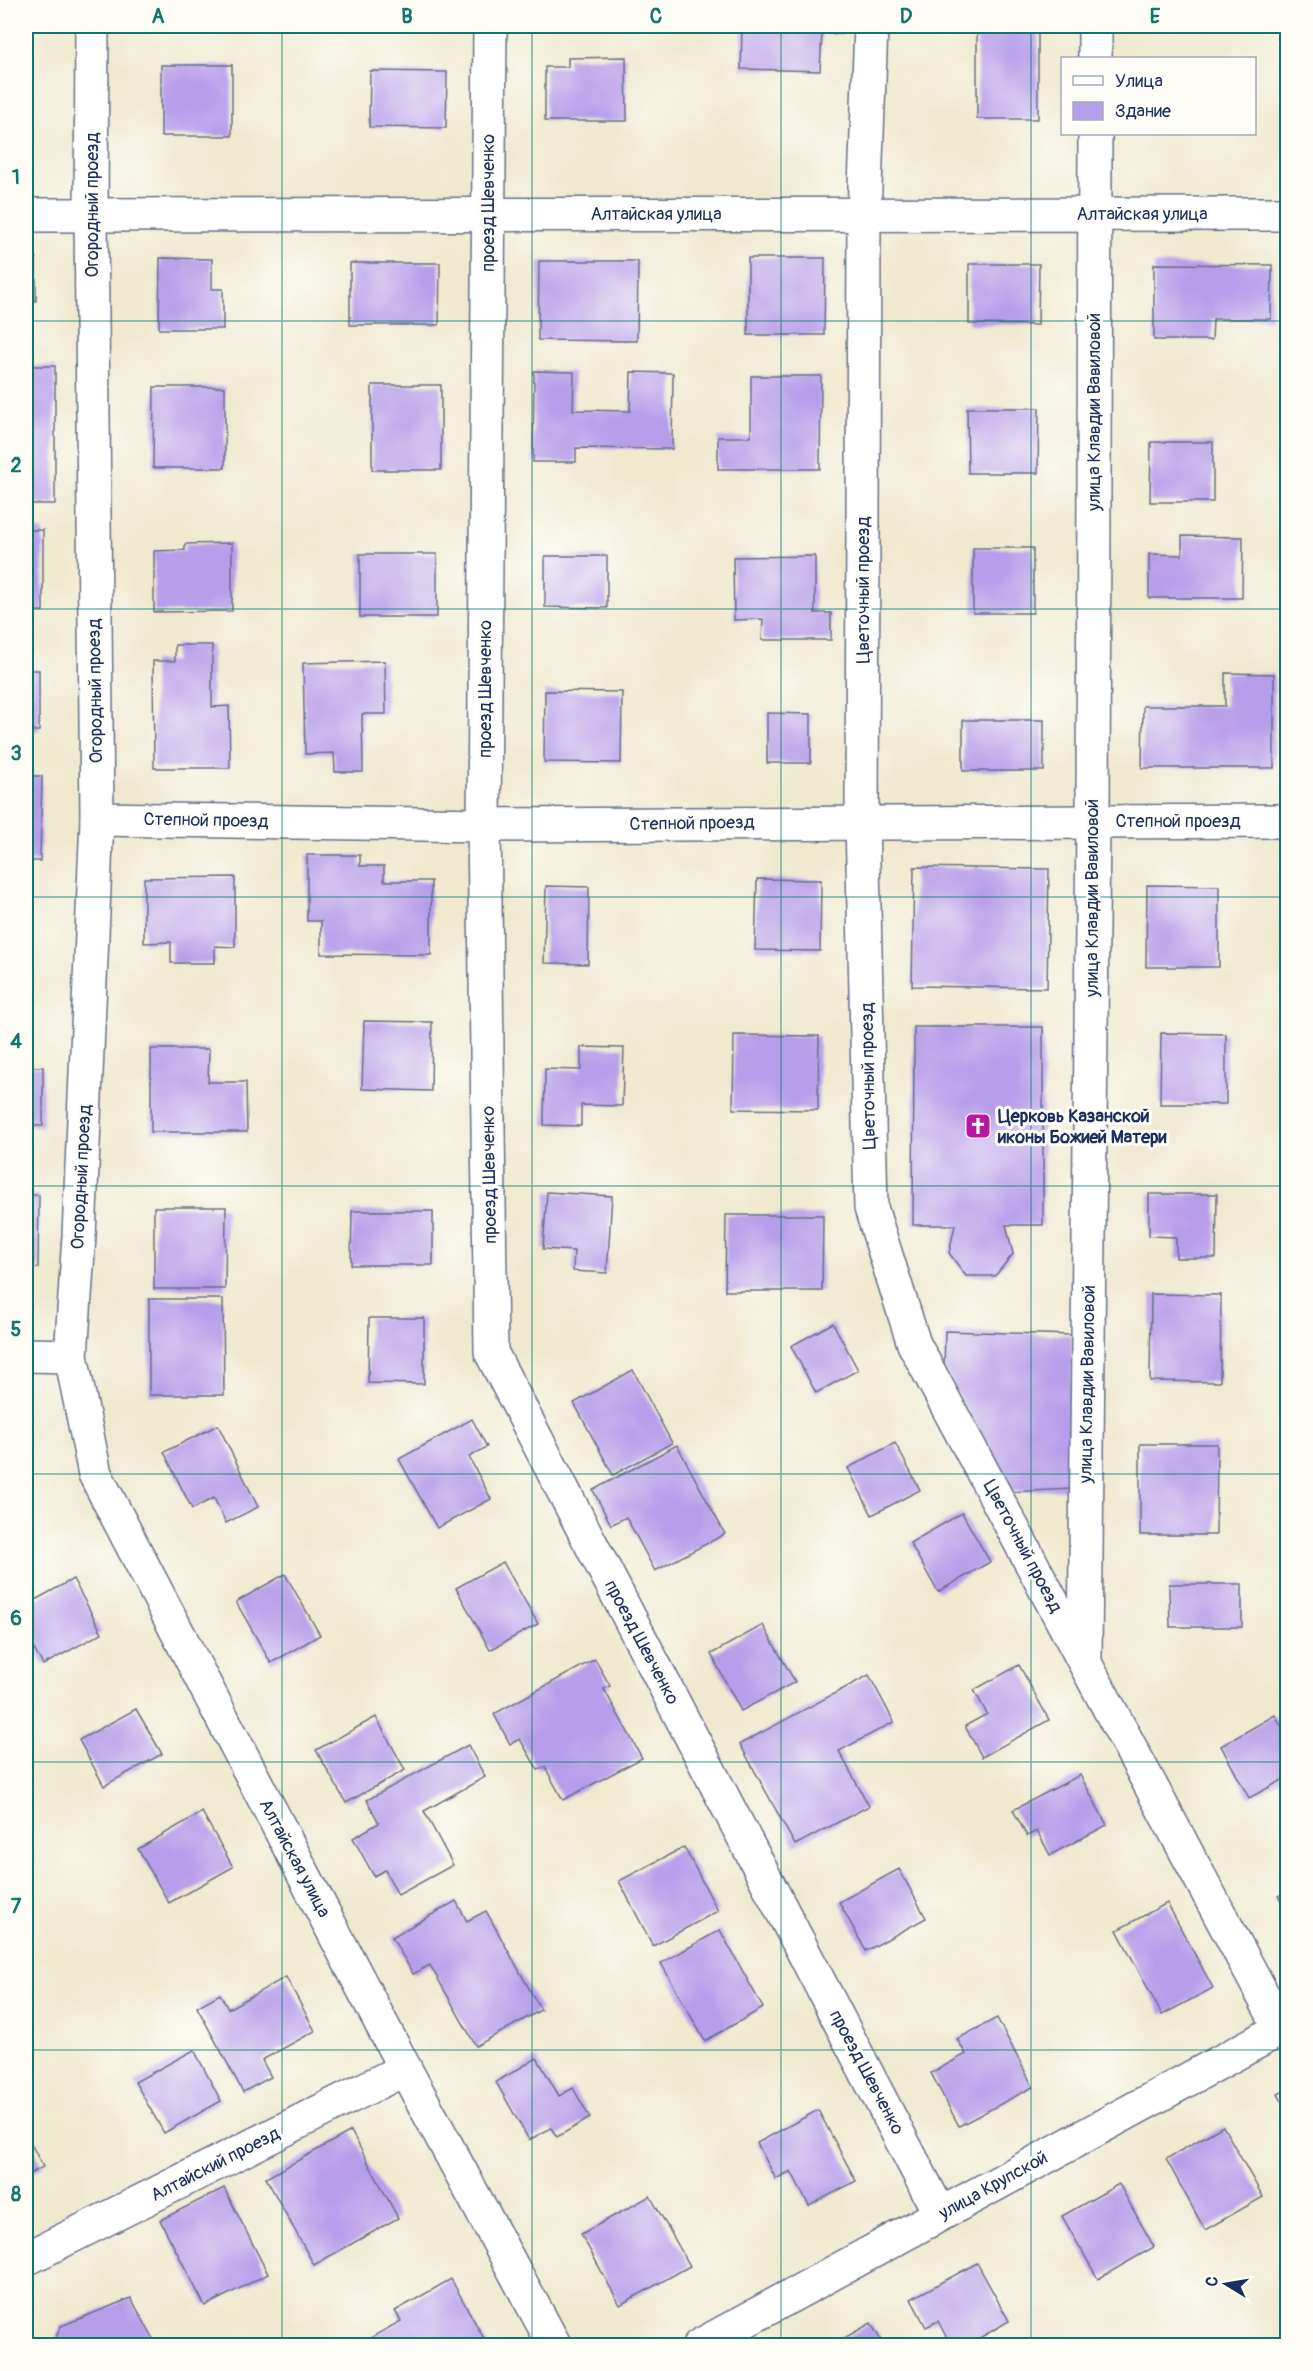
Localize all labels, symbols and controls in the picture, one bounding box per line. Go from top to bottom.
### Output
text: A [152,4,165,29]
text: B [401,4,413,29]
text: C [650,4,662,29]
text: D [900,4,913,29]
text: E [1150,4,1161,29]
legend [1061,57,1256,135]
text: Улица [1115,70,1163,93]
text: Здание [1115,100,1171,123]
street label: Огородный проезд [81,132,104,277]
street label: проезд Шевченко [477,134,500,272]
text: 1 [12,165,20,190]
street label: Алтайская улица [590,203,722,226]
street label: Алтайская улица [1076,203,1208,226]
street label: улица Клавдии Вавиловой [1083,313,1106,512]
text: 2 [10,453,22,478]
street label: Цветочный проезд [852,516,875,664]
street label: Огородный проезд [83,618,108,764]
street label: проезд Шевченко [474,620,497,758]
text: 3 [10,741,22,766]
street label: улица Клавдии Вавиловой [1081,799,1104,998]
street label: Степной проезд [143,808,269,833]
street label: Степной проезд [1115,810,1241,833]
street label: Степной проезд [629,811,755,836]
street label: Цветочный проезд [856,1002,881,1150]
text: 4 [10,1029,22,1054]
street label: Огородный проезд [66,1104,97,1250]
place label: Церковь Казанской иконы Божией Матери [997,1105,1167,1149]
street label: проезд Шевченко [477,1106,502,1244]
church icon: Церковь Казанской иконы Божией Матери [963,1111,993,1141]
street label: улица Клавдии Вавиловой [1074,1285,1101,1484]
text: 5 [11,1317,22,1342]
street label: Цветочный проезд [978,1476,1067,1617]
street label: проезд Шевченко [599,1576,684,1709]
text: 6 [10,1606,22,1631]
street label: Алтайская улица [254,1795,336,1922]
text: 7 [11,1894,22,1919]
street label: проезд Шевченко [824,2006,909,2139]
street label: Алтайский проезд [147,2122,284,2207]
street label: улица Крупской [934,2146,1052,2225]
text: 8 [11,2182,21,2207]
north arrow [1196,2254,1256,2314]
text: С [1201,2274,1223,2288]

